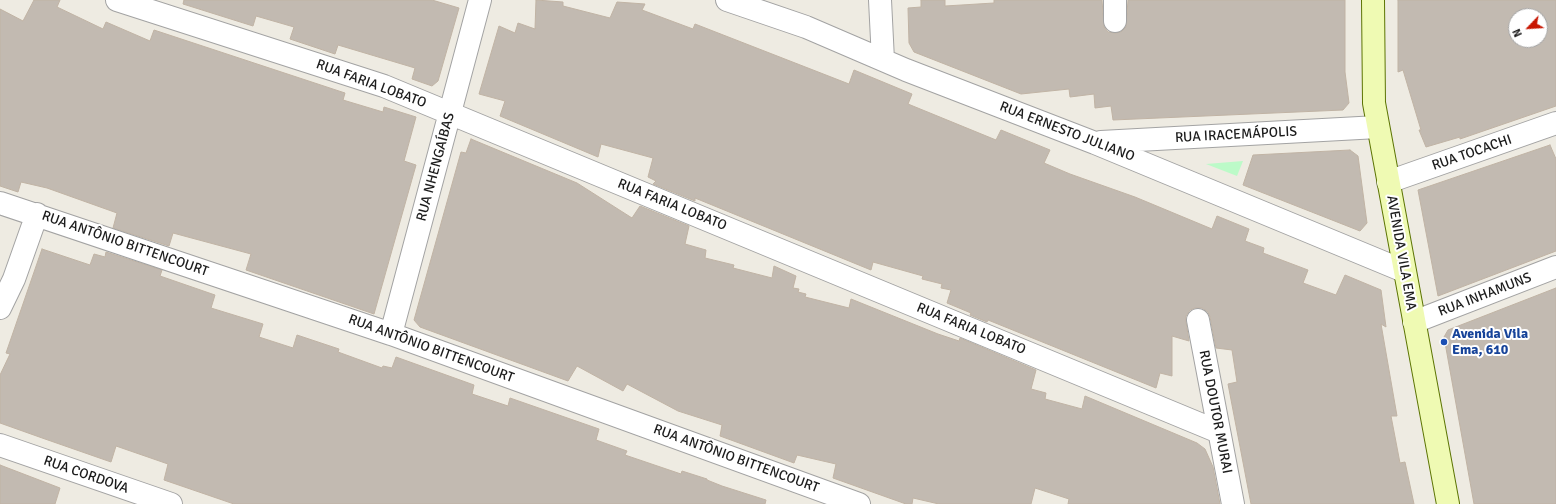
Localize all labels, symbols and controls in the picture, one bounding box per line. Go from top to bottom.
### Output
north arrow [1508,8,1548,48]
text: N [1510,27,1525,39]
street label: RUA FARIA LOBATO [314,56,428,112]
street label: RUA ERNESTO JULIANO [997,99,1137,165]
street label: RUA NHENGAÍBAS [413,111,459,223]
street label: RUA IRACEMÁPOLIS [1174,123,1298,147]
street label: RUA TOCACHI [1430,131,1514,175]
street label: RUA FARIA LOBATO [615,175,729,235]
street label: AVENIDA VILA EMA [1383,194,1419,312]
street label: RUA ANTÔNIO BITTENCOURT [40,208,210,280]
street label: RUA INHAMUNS [1436,270,1534,320]
street label: RUA FARIA LOBATO [914,299,1028,359]
street label: RUA ANTÔNIO BITTENCOURT [346,311,516,387]
place label: Avenida Vila Ema, 610 [1452,326,1528,358]
marker: Avenida Vila Ema, 610 [1439,337,1449,347]
street label: RUA DOUTOR MURAI [1195,349,1235,475]
street label: RUA ANTÔNIO BITTENCOURT [651,421,821,497]
street label: RUA CORDOVA [41,453,131,497]

